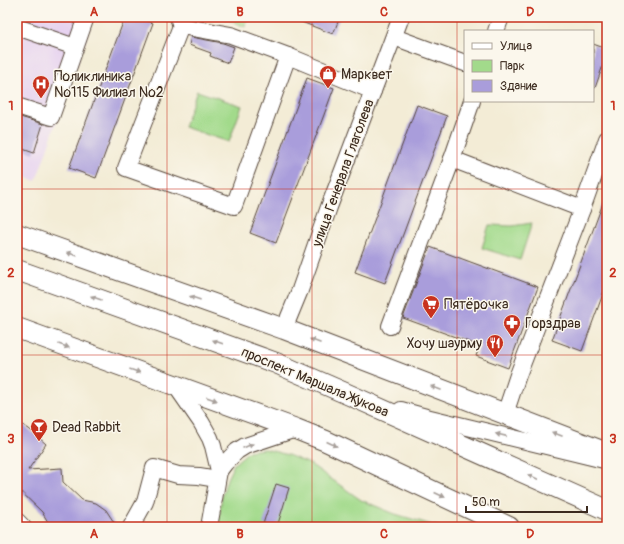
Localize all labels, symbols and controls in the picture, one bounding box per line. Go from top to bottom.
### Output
text: A [90,4,99,20]
text: B [236,4,244,20]
text: C [380,4,388,20]
text: D [526,4,534,20]
legend [464,30,594,102]
text: Улица [500,39,532,54]
text: Парк [500,59,525,74]
shop icon: Марквет [318,64,338,89]
place label: Марквет [341,66,392,83]
place label: Поликлиника №115 Филиал №2 [54,68,164,101]
hospital icon: Поликлиника №115 Филиал №2 [31,74,51,99]
text: Здание [500,79,537,94]
street label: улица Генерала Глаголева [308,97,378,250]
text: 1 [8,98,14,114]
text: 1 [610,98,616,114]
one-way arrow [66,250,78,256]
text: 2 [7,265,15,281]
text: 2 [609,265,617,281]
one-way arrow [188,294,200,300]
supermarket icon: Пятёрочка [421,294,441,319]
one-way arrow [89,295,101,301]
place label: Пятёрочка [444,296,508,313]
pharmacy icon: Горздрав [502,313,522,338]
place label: Горздрав [525,315,581,332]
restaurant icon: Хочу шаурму [485,333,505,358]
place label: Хочу шаурму [407,335,482,352]
one-way arrow [308,337,320,343]
one-way arrow [212,339,224,345]
one-way arrow [59,343,71,349]
street label: проспект Маршала Жукова [239,343,391,421]
one-way arrow [129,368,141,374]
one-way arrow [429,384,441,390]
one-way arrow [207,396,219,402]
bar icon: Dead Rabbit [29,417,49,442]
place label: Dead Rabbit [52,419,121,436]
one-way arrow [551,430,563,436]
text: 3 [7,431,15,447]
text: 3 [609,431,617,447]
one-way arrow [495,432,507,438]
one-way arrow [326,441,337,447]
one-way arrow [242,442,254,448]
one-way arrow [527,474,539,480]
scale bar [466,488,587,514]
one-way arrow [434,492,445,498]
text: 50 m [472,495,500,510]
text: A [90,526,99,542]
text: B [236,526,244,542]
text: C [380,526,388,542]
text: D [526,526,534,542]

